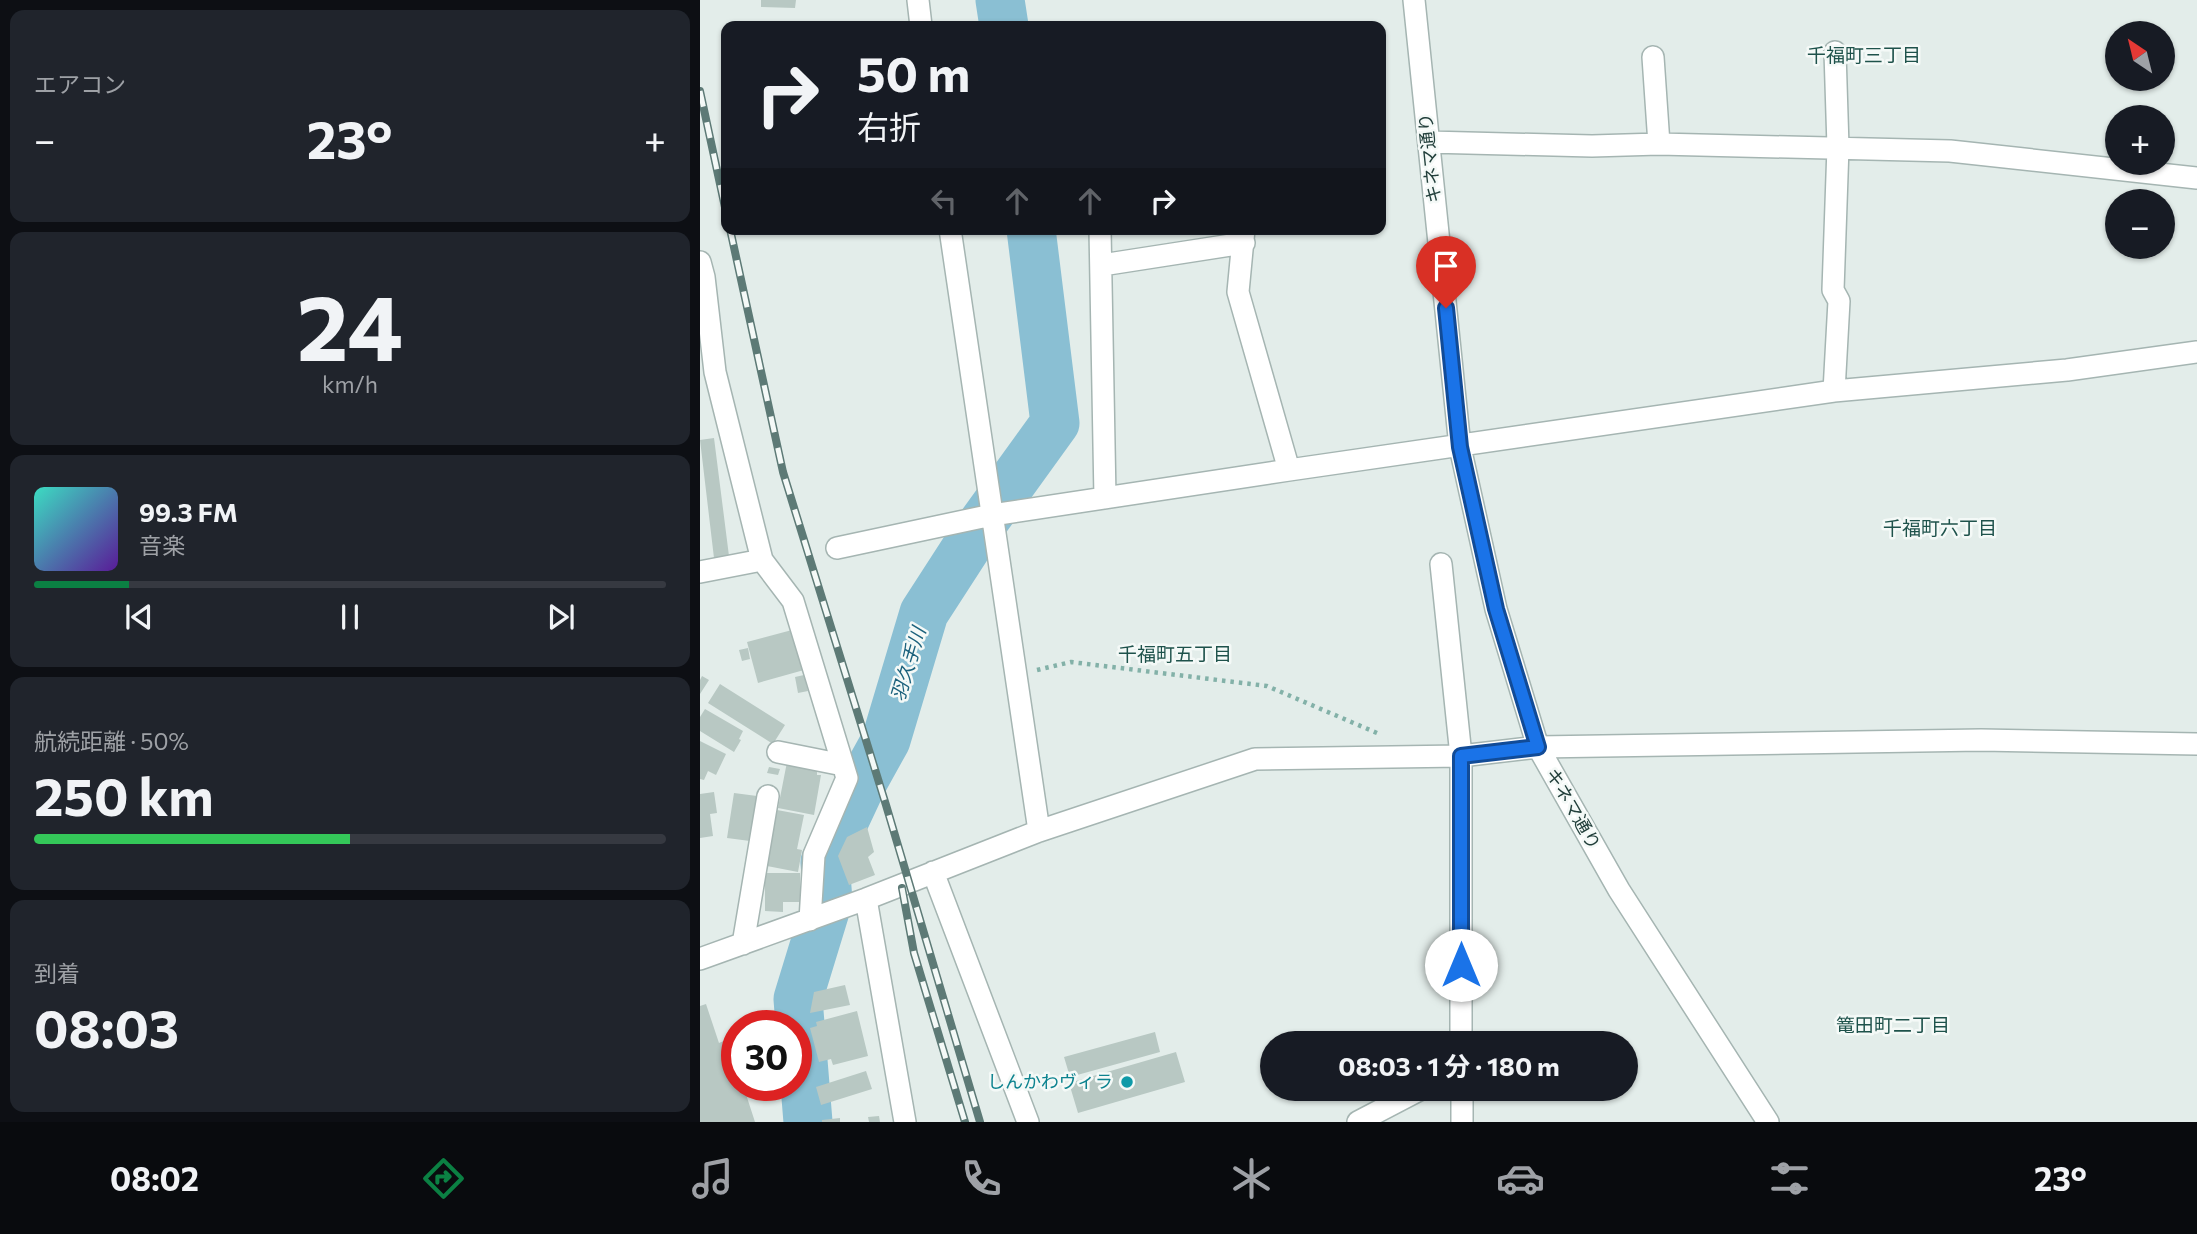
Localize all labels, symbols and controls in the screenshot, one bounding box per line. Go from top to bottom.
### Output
north arrow [2105,21,2175,91]
map controls [2105,21,2175,259]
text: 50 m [857,42,970,102]
district label: 千福町三丁目 [1807,43,1921,66]
icon: right [742,49,833,140]
text: エアコン [34,70,126,98]
button: + [2105,105,2175,175]
text: 23° [307,106,393,170]
text: 右折 [857,106,921,146]
street label: キネマ通り [1413,112,1445,204]
text: − [34,115,56,162]
text: + [644,115,666,162]
icon: left [925,182,963,220]
icon: ahead [998,182,1036,220]
icon: ahead [1071,182,1109,220]
icon: right [1144,182,1182,220]
button: − [2105,189,2175,259]
pin [1416,236,1476,308]
icon: arrive [1427,247,1465,285]
text: 24 [297,268,403,380]
text: km/h [322,370,378,398]
text: 99.3 FM [139,496,238,527]
district label: 千福町六丁目 [1883,516,1997,539]
text: 音楽 [139,531,185,559]
icon: previous [120,598,158,636]
icon: pause [331,598,369,636]
icon: next [542,598,580,636]
water label: 羽久手川 [885,622,930,704]
district label: 千福町五丁目 [1118,642,1232,665]
text: 航続距離 · 50% [34,727,189,755]
text: 250 km [34,763,214,827]
street label: キネマ通り [1542,764,1606,853]
position arrow [1424,928,1498,1002]
text: 到着 [34,959,80,987]
text: 08:03 [34,995,179,1059]
speed limit sign: 30 [721,1010,812,1101]
district label: 篭田町二丁目 [1836,1013,1950,1036]
text: 08:03 · 1 分 · 180 m [1338,1050,1560,1081]
place label: しんかわヴィラ [987,1070,1113,1092]
marker: しんかわヴィラ [1119,1074,1135,1090]
icon: directions [419,1154,468,1203]
icon: music [688,1154,737,1203]
icon: phone [957,1154,1006,1203]
icon: climate [1227,1154,1276,1203]
icon: car [1496,1154,1545,1203]
icon: filters [1765,1154,1814,1203]
text: 08:02 [110,1158,199,1198]
text: 23° [2034,1158,2087,1198]

